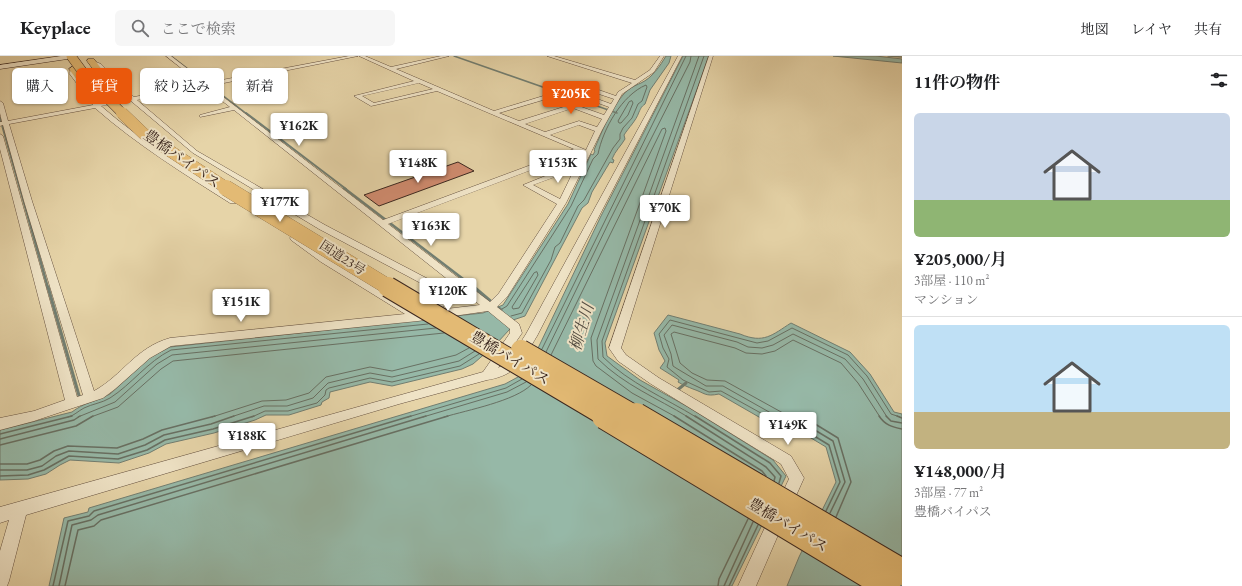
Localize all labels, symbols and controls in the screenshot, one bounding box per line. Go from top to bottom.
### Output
search box [115,10,395,46]
text: Keyplace [20,15,91,40]
icon: search [129,17,151,39]
text: ここで検索 [161,19,236,38]
text: 地図 [1081,20,1109,38]
text: レイヤ [1131,20,1172,38]
text: 共有 [1194,20,1222,38]
chip: 購入 [12,68,68,104]
chip: 賃貸 [76,68,132,104]
chip: 絞り込み [140,68,224,104]
chip: 新着 [232,68,288,104]
icon: filters [1208,69,1230,91]
text: 11件の物件 [914,71,1000,93]
pin: ¥205K [543,81,599,115]
text: ¥205K [551,85,591,102]
pin: ¥162K [271,113,327,147]
text: ¥162K [279,117,319,134]
street label: 豊橋バイパス [140,125,224,192]
icon: home [1036,139,1108,211]
pin: ¥148K [390,150,446,184]
pin: ¥153K [530,150,586,184]
text: ¥148K [398,154,438,171]
text: ¥153K [538,154,578,171]
pin: ¥177K [252,189,308,223]
text: ¥177K [260,193,300,210]
pin: ¥70K [641,195,689,229]
text: ¥70K [649,199,681,216]
pin: ¥163K [403,213,459,247]
text: ¥163K [411,217,451,234]
street label: 国道23号 [317,236,369,279]
text: ¥205,000/月 [914,248,1007,270]
text: 3部屋 · 110 m² [914,272,989,289]
pin: ¥120K [420,278,476,312]
text: ¥120K [428,282,468,299]
pin: ¥151K [213,289,269,323]
text: マンション [914,291,978,308]
text: ¥151K [221,293,261,310]
water label: 柳生川 [564,299,599,353]
street label: 豊橋バイパス [467,326,554,389]
icon: home [1036,351,1108,423]
pin: ¥149K [760,412,816,446]
text: ¥149K [768,416,808,433]
pin: ¥188K [219,423,275,457]
text: ¥188K [227,427,267,444]
text: ¥148,000/月 [914,460,1007,482]
text: 3部屋 · 77 m² [914,484,983,501]
street label: 豊橋バイパス [745,493,832,556]
text: 豊橋バイパス [914,503,992,520]

